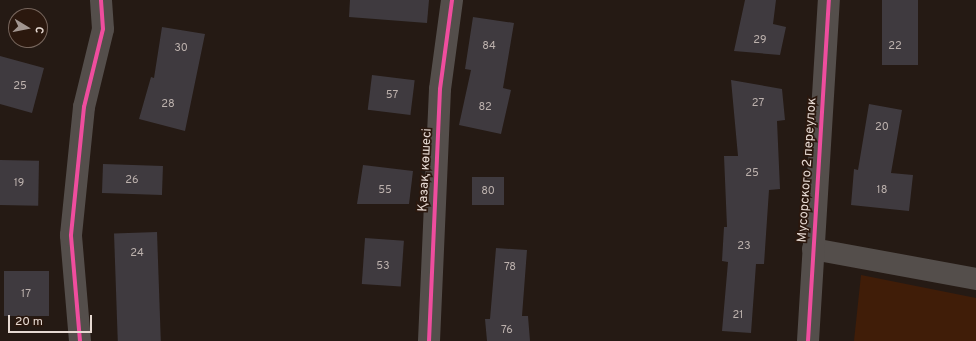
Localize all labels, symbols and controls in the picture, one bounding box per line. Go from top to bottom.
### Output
north arrow [8,8,48,48]
text: С [31,25,46,35]
house number: 29 [753,33,767,47]
house number: 84 [482,39,496,53]
house number: 22 [888,39,902,53]
house number: 30 [174,41,188,55]
house number: 25 [13,79,27,93]
house number: 57 [386,88,398,102]
house number: 27 [752,96,764,110]
house number: 28 [161,97,175,111]
street label: Мусорского 2 переулок [795,97,821,243]
house number: 82 [478,100,492,114]
house number: 20 [875,120,889,134]
street label: Қазақ көшесі [416,128,436,212]
house number: 25 [745,166,759,180]
house number: 26 [125,173,139,187]
house number: 19 [14,176,24,190]
house number: 55 [378,183,392,197]
house number: 18 [877,183,887,197]
house number: 80 [481,184,495,198]
house number: 23 [737,239,751,253]
house number: 24 [130,246,144,260]
house number: 53 [376,259,390,273]
house number: 78 [504,260,516,274]
house number: 17 [21,287,31,301]
scale bar [10,307,94,333]
house number: 21 [733,308,743,322]
text: 20 m [15,314,43,330]
house number: 76 [501,323,513,337]

